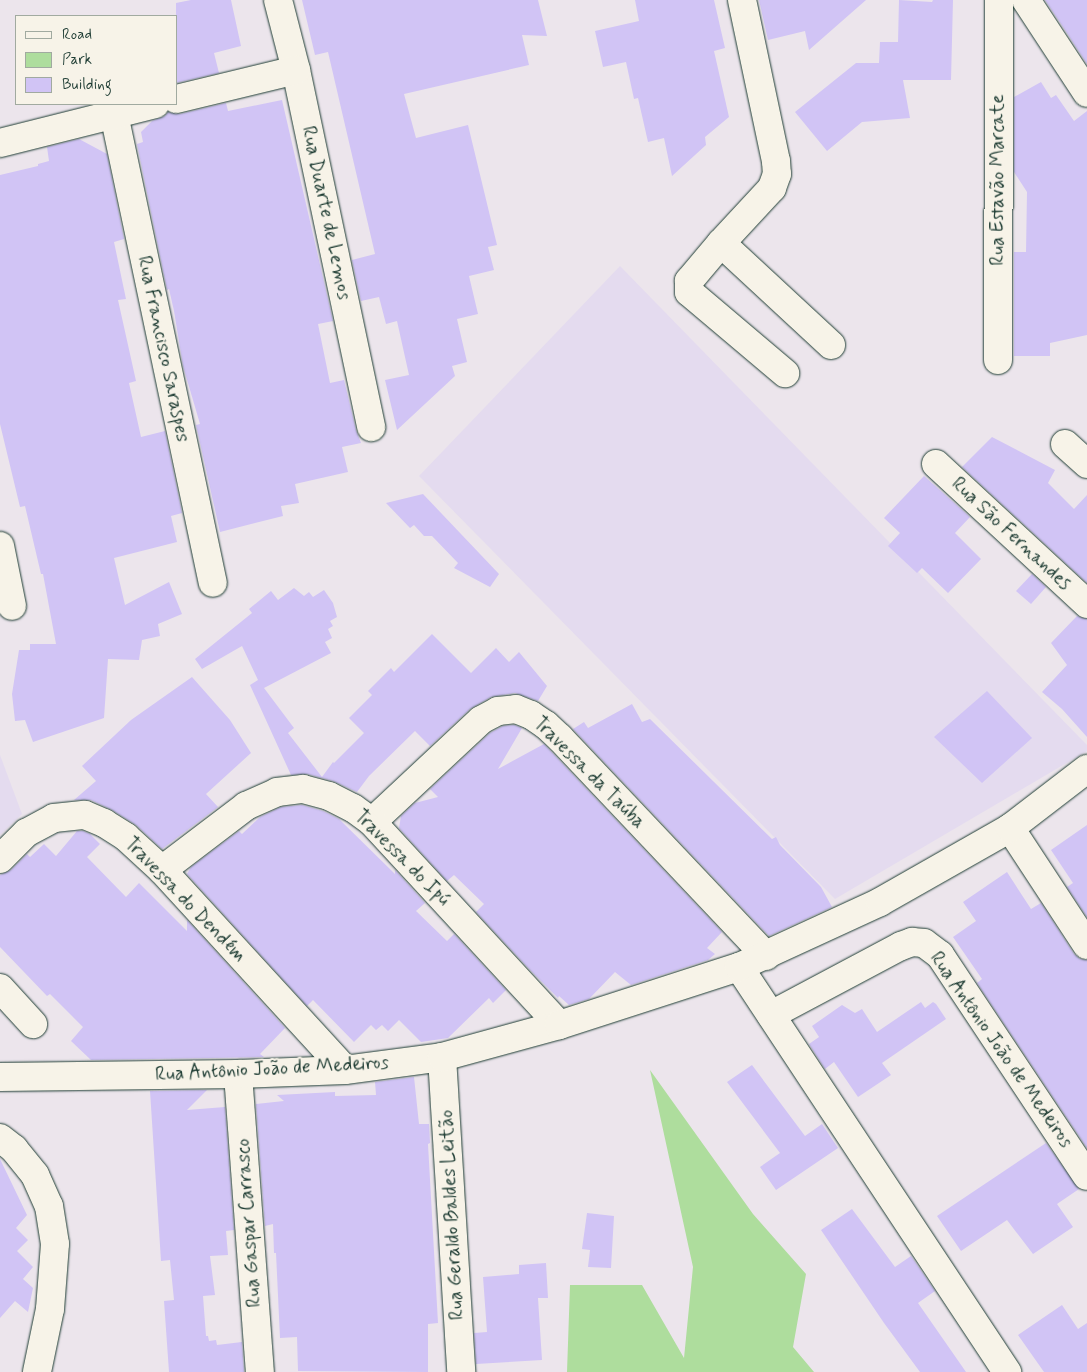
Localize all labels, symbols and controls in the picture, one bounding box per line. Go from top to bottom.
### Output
legend [15,15,178,105]
text: Road [62,25,92,45]
text: Park [62,50,92,70]
text: Building [62,75,112,95]
street label: Rua Estavão Marcate [987,95,1009,265]
street label: Rua Duarte de Lemos [297,126,355,300]
street label: Rua Francisco Saraspes [132,256,194,442]
street label: Rua São Fernandes [947,473,1075,595]
street label: Travessa da Taúba [530,714,648,832]
street label: Travessa do Ipú [350,806,454,910]
street label: Travessa do Dendém [120,833,250,967]
street label: Rua Antônio João de Medeiros [924,947,1078,1153]
street label: Rua Antônio João de Medeiros [154,1051,390,1087]
street label: Rua Geraldo Baldes Leitão [435,1110,469,1320]
street label: Rua Gaspar Carrasco [232,1139,266,1307]

